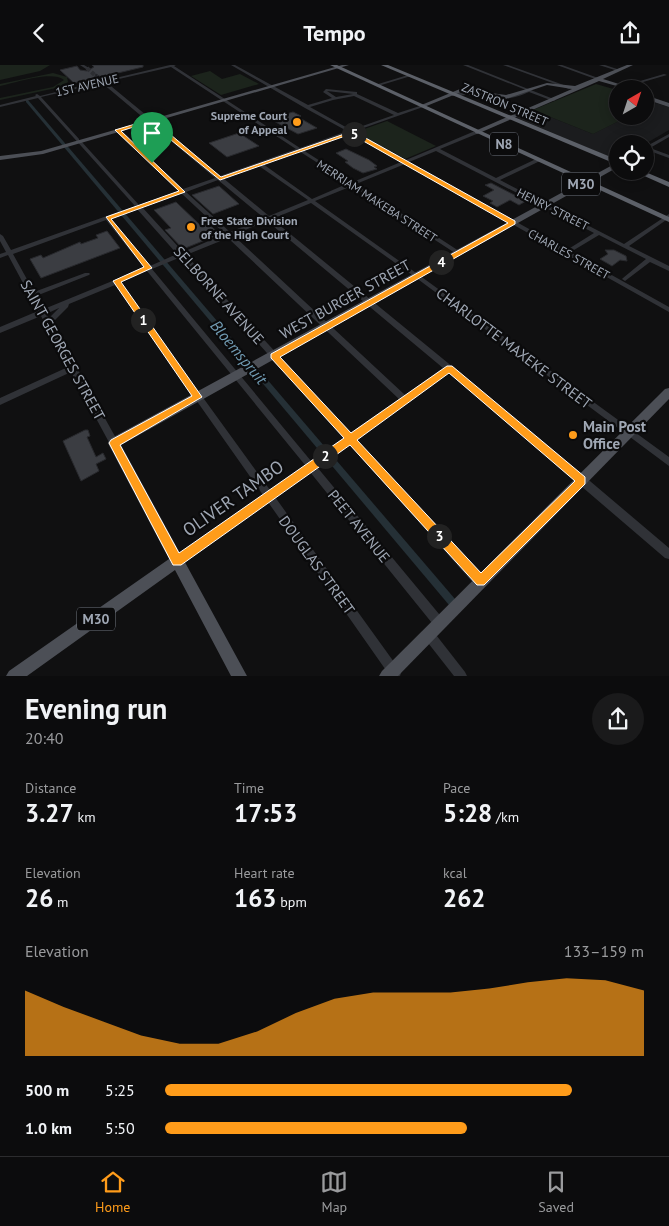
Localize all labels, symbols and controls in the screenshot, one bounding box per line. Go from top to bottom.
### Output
icon: back [25,19,53,47]
text: Tempo [303,19,366,47]
icon: share [616,19,644,47]
street label: 1ST AVENUE [54,70,120,100]
street label: ZASTRON STREET [460,79,551,129]
north arrow [609,80,654,125]
map controls [609,80,654,180]
place label: Supreme Court of Appeal [211,108,288,137]
pin [131,112,173,163]
marker: Supreme Court of Appeal [291,116,303,128]
icon: arrive [138,119,166,147]
pin: 5 [342,121,366,147]
text: 5 [351,125,358,143]
road number: N8 [490,133,518,155]
button: locate [609,135,654,180]
street label: MERRIAM MAKEBA STREET [314,157,440,246]
road number: M30 [562,173,600,195]
street label: HENRY STREET [515,185,592,234]
place label: Free State Division of the High Court [201,213,297,242]
marker: Free State Division of the High Court [185,221,197,233]
street label: CHARLES STREET [526,225,613,283]
street label: SELBORNE AVENUE [170,242,268,348]
pin: 4 [428,249,454,275]
text: 4 [438,253,445,271]
street label: WEST BURGER STREET [276,255,414,343]
street label: SAINT GEORGES STREET [17,277,110,424]
street label: CHARLOTTE MAXEKE STREET [432,283,596,413]
pin: 1 [130,307,156,333]
text: 1 [140,311,147,329]
water label: Bloemspruit [206,316,272,389]
place label: Main Post Office [583,417,647,453]
marker: Main Post Office [567,429,579,441]
pin: 2 [312,443,338,469]
text: 2 [322,447,329,465]
street label: OLIVER TAMBO [178,455,288,541]
street label: PEET AVENUE [324,486,394,566]
street label: DOUGLAS STREET [275,512,360,619]
pin: 3 [426,523,452,549]
text: 3 [436,527,443,545]
road number: M30 [77,607,115,631]
text: Evening run [25,690,167,727]
button: share [592,693,644,745]
text: 20:40 [25,728,63,748]
text: Distance [25,779,76,797]
text: Time [234,779,264,797]
text: Pace [443,779,470,797]
text: 3.27 [25,797,74,829]
text: 17:53 [234,797,297,829]
text: 5:28 [443,797,492,829]
text: km [74,808,96,826]
text: /km [492,808,519,826]
text: Elevation [25,864,81,882]
text: Heart rate [234,864,295,882]
text: kcal [443,864,467,882]
text: 26 [25,882,53,914]
text: 163 [234,882,277,914]
text: 262 [443,882,486,914]
text: m [53,893,68,911]
text: bpm [277,893,307,911]
text: Elevation [25,941,89,961]
text: 133–159 m [564,941,644,961]
text: 500 m [25,1080,69,1100]
text: 5:25 [105,1080,135,1100]
text: 1.0 km [25,1118,72,1138]
text: 5:50 [105,1118,135,1138]
tab: Home [95,1168,130,1216]
tab: Map [320,1168,348,1216]
tab: Saved [538,1168,574,1216]

